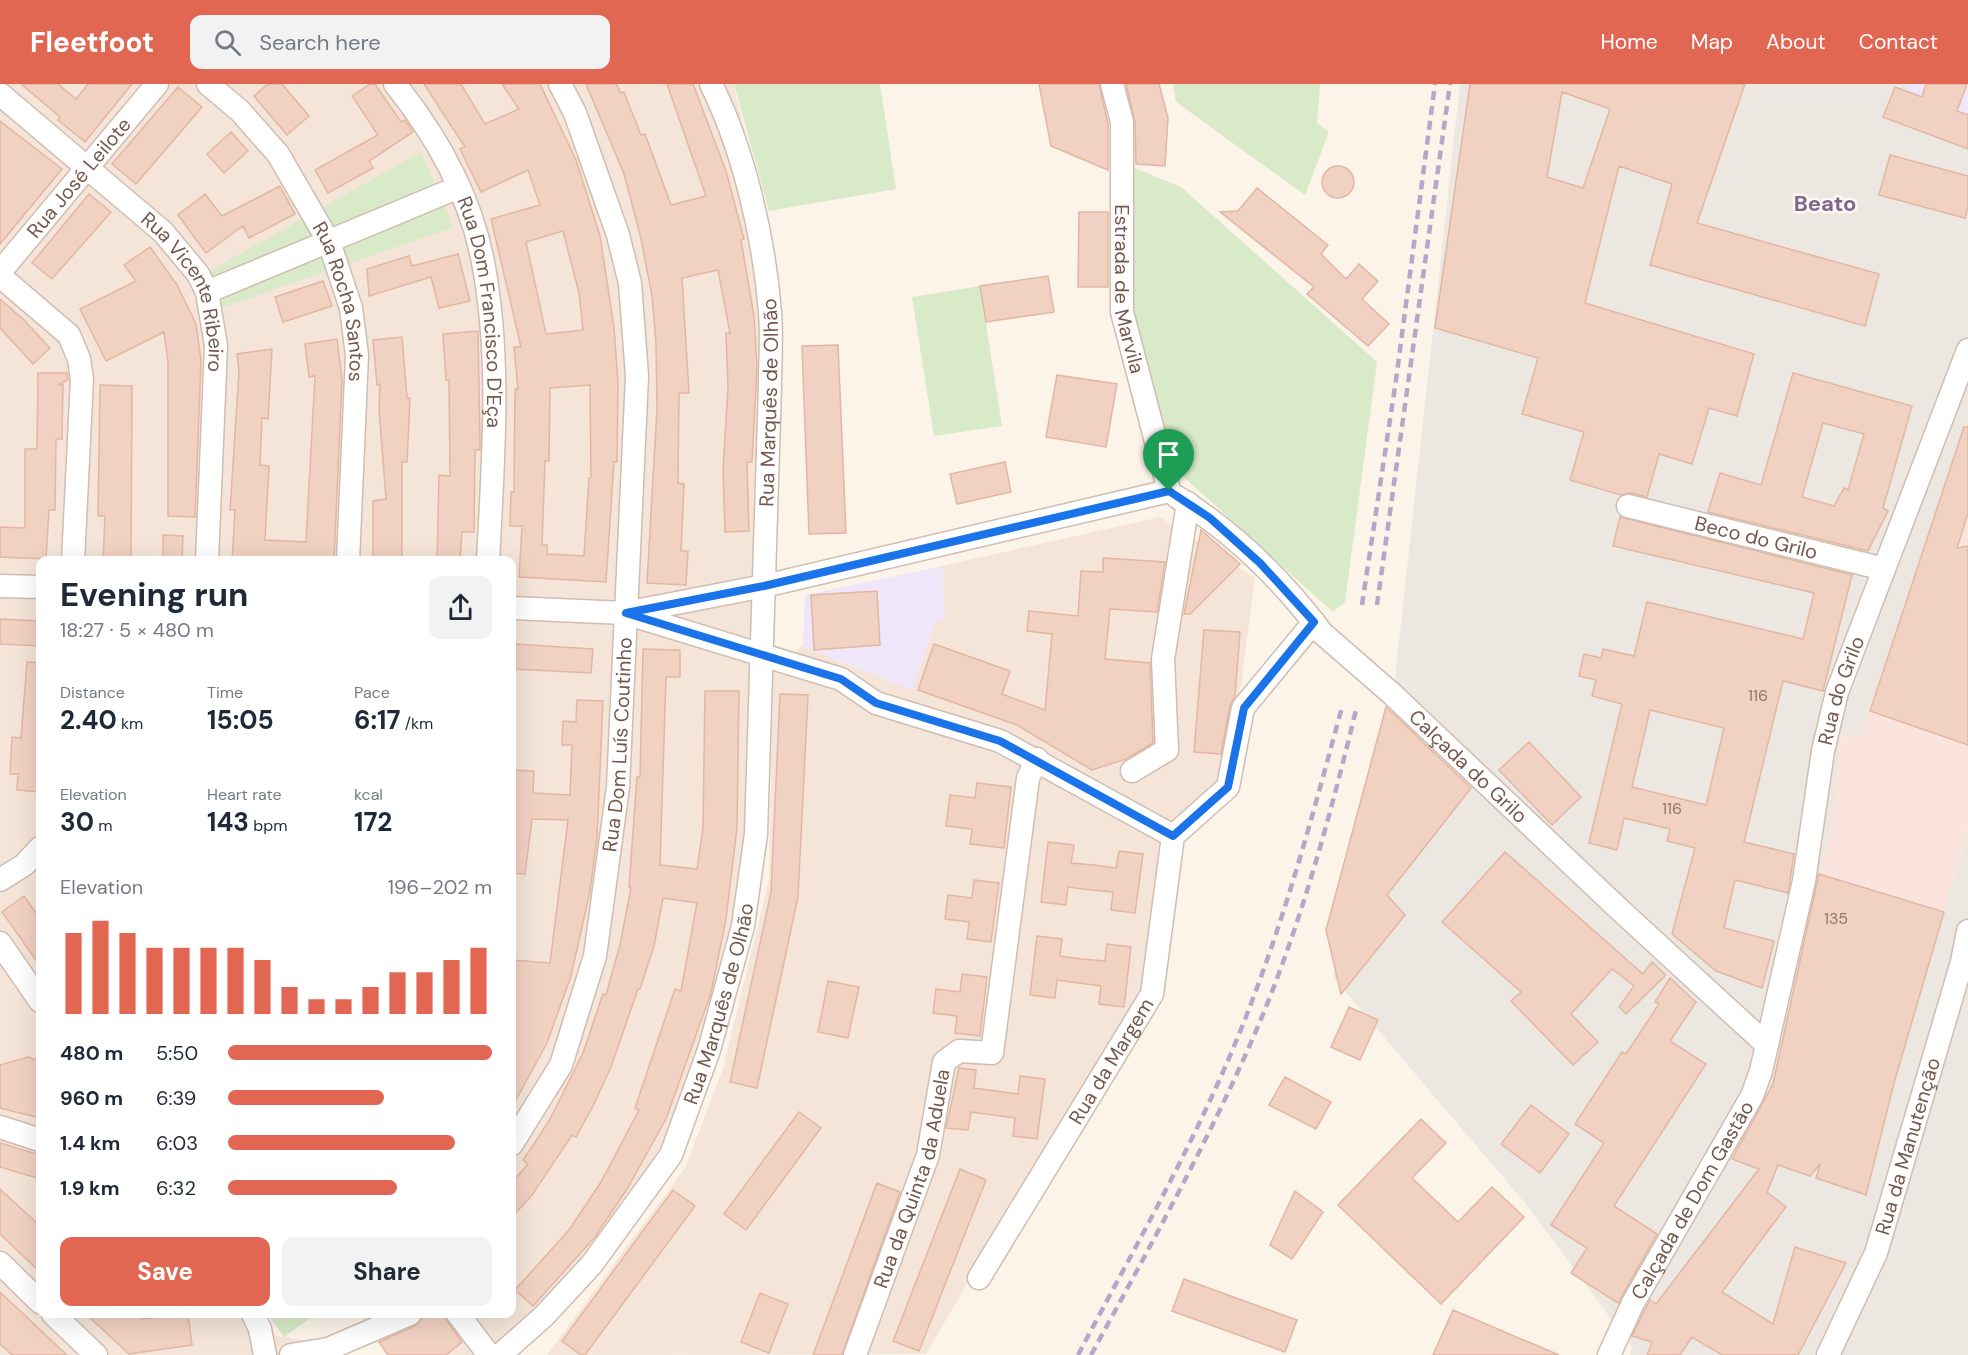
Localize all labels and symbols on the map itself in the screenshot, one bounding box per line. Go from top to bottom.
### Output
street label: Rua José Leilote [21,112,137,243]
district label: Beato [1794,189,1856,218]
street label: Rua Dom Francisco D'Eça [451,193,507,428]
street label: Estrada de Marvila [1109,204,1151,376]
street label: Rua Vicente Ribeiro [136,206,229,373]
street label: Rua Rocha Santos [307,217,370,382]
street label: Rua Marquês de Olhão [753,297,784,507]
pin [1143,429,1194,491]
street label: Beco do Grilo [1692,510,1820,565]
street label: Rua do Grilo [1812,632,1870,748]
street label: Rua Dom Luís Coutinho [596,637,638,854]
house number: 116 [1748,685,1768,706]
street label: Calçada do Grilo [1403,704,1533,829]
house number: 116 [1662,798,1682,819]
street label: Rua Marquês de Olhão [677,902,759,1108]
house number: 135 [1824,908,1848,929]
street label: Rua da Margem [1063,993,1159,1129]
street label: Rua da Manutenção [1869,1055,1946,1238]
street label: Rua da Quinta da Aduela [867,1067,956,1292]
street label: Calçada de Dom Gastão [1625,1096,1760,1304]

